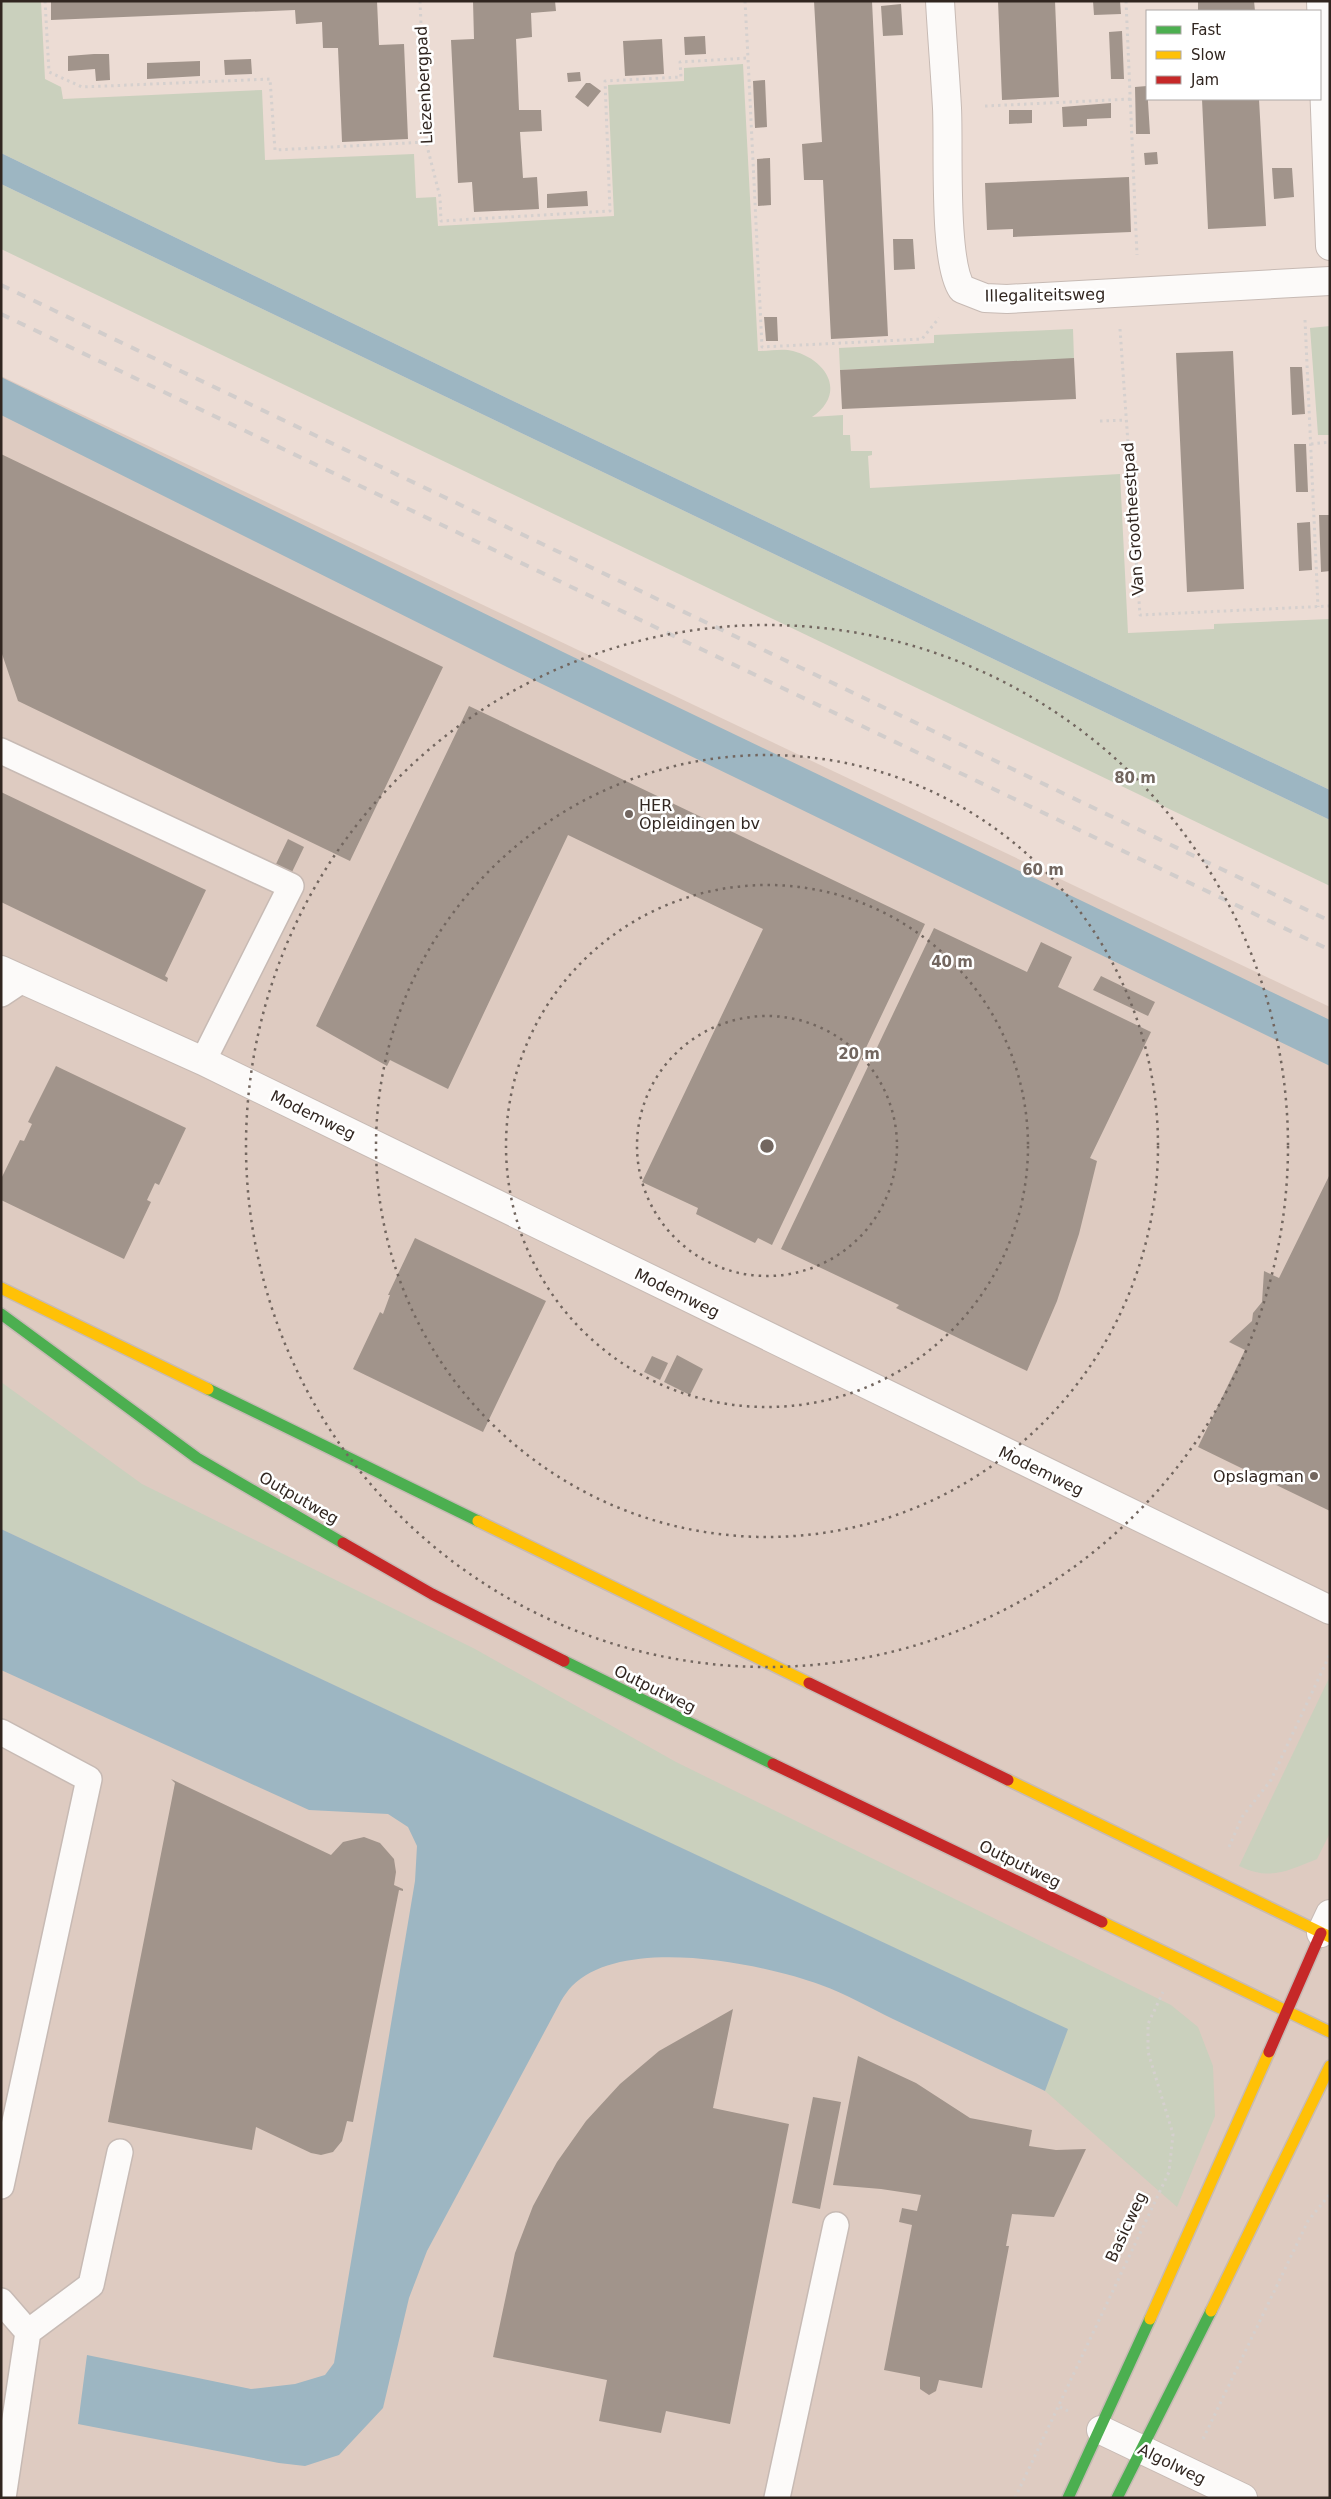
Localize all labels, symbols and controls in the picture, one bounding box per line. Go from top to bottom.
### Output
legend [1146,10,1321,100]
text: Fast [1191,21,1221,39]
street label: Liezenbergpad [411,26,437,144]
text: Slow [1191,46,1226,64]
text: Jam [1190,71,1219,89]
street label: Illegaliteitsweg [985,284,1105,306]
street label: Van Grootheestpad [1118,442,1148,596]
text: 80 m [1114,769,1156,787]
place label: HER Opleidingen bv [639,796,760,833]
marker: HER Opleidingen bv [623,808,635,820]
text: 60 m [1022,861,1064,879]
text: 40 m [931,953,973,971]
text: 20 m [838,1045,880,1063]
street label: Modemweg [267,1086,359,1144]
centre of rings [758,1137,776,1155]
street label: Modemweg [631,1264,723,1322]
street label: Modemweg [995,1442,1087,1500]
place label: Opslagman [1213,1467,1304,1486]
street label: Outputweg [256,1468,342,1528]
marker: Opslagman [1308,1470,1320,1482]
street label: Outputweg [611,1661,699,1717]
street label: Outputweg [976,1836,1064,1892]
street label: Basicweg [1101,2189,1151,2265]
street label: Algolweg [1135,2439,1209,2489]

